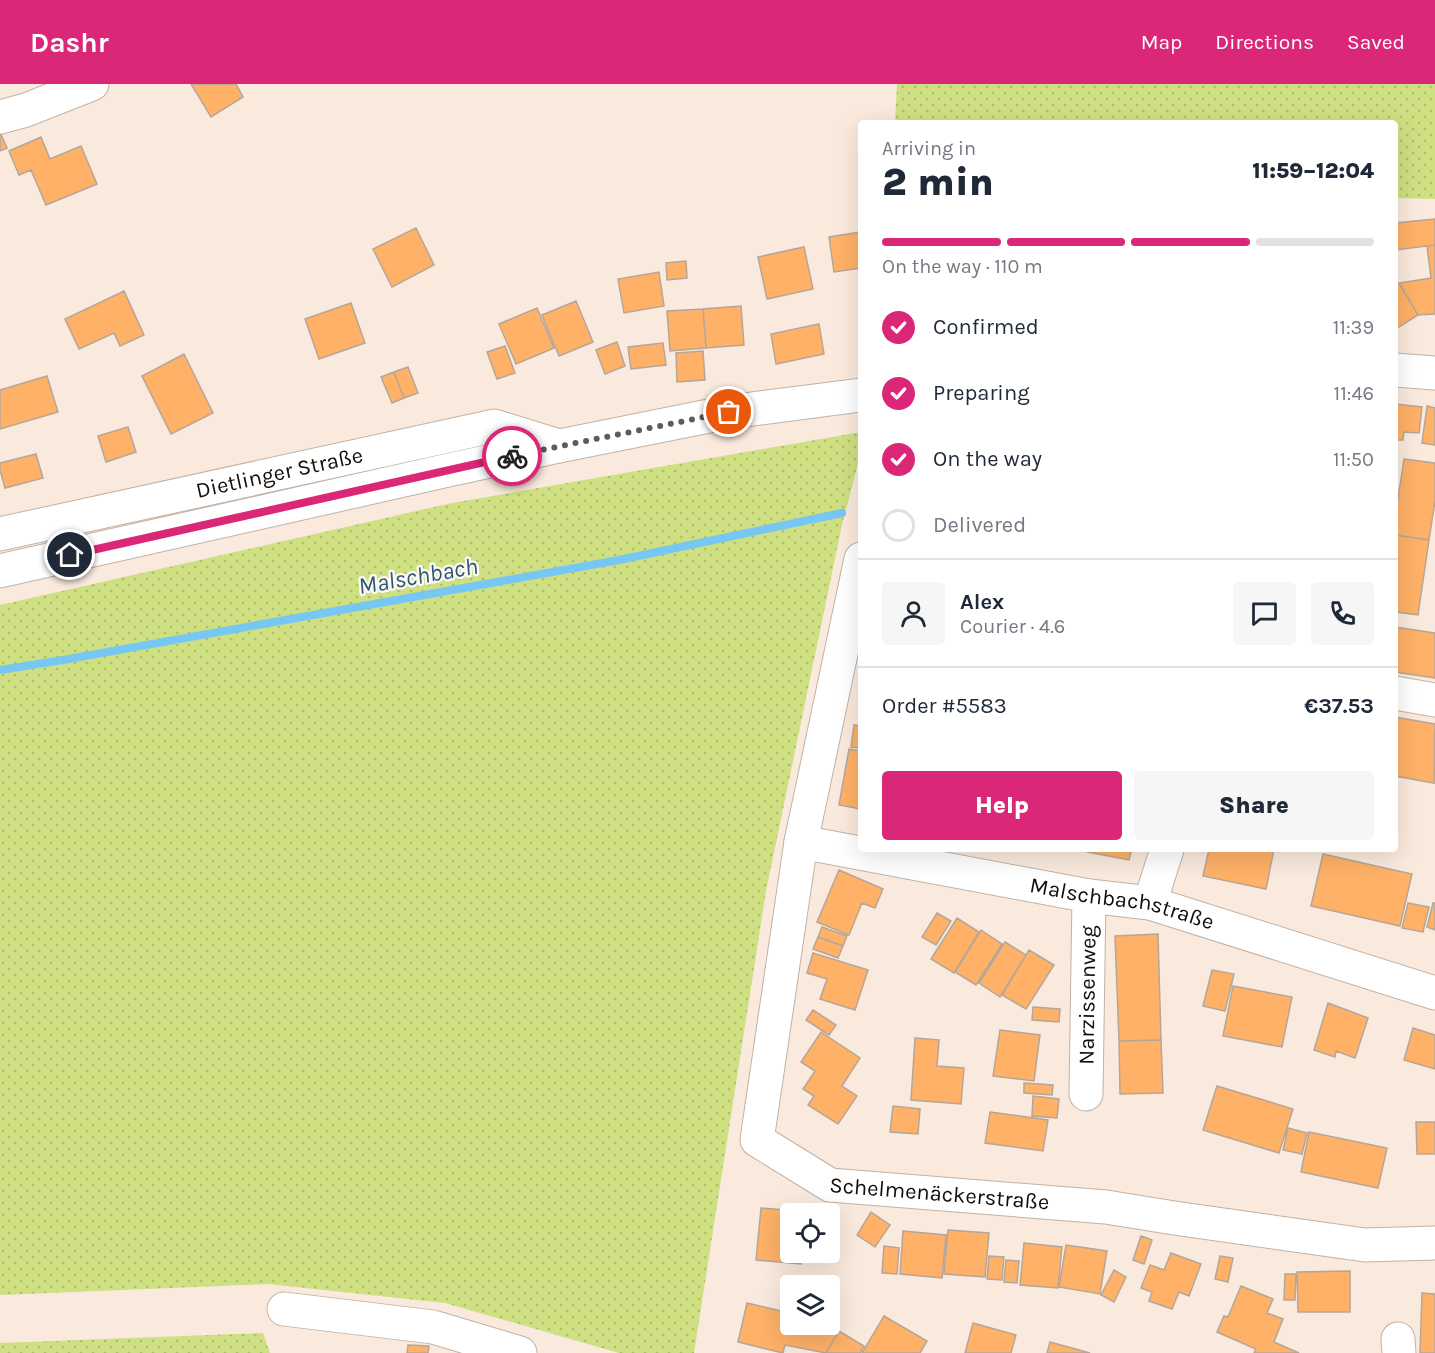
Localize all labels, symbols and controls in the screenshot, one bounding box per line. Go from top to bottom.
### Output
text: Dashr [30,26,109,59]
text: Map [1141,30,1182,54]
text: Directions [1215,30,1314,54]
text: Saved [1347,30,1405,54]
text: Arriving in [882,137,976,160]
text: 11:59–12:04 [1252,158,1374,184]
text: 2 min [882,159,994,205]
text: On the way · 110 m [882,255,1043,278]
icon: check [882,311,915,344]
text: Confirmed [933,314,1039,340]
text: 11:39 [1333,316,1374,339]
icon: check [882,377,915,410]
text: Preparing [933,380,1030,406]
text: 11:46 [1334,382,1374,405]
pin [703,386,754,437]
icon: bag [712,395,745,428]
courier [482,426,542,486]
icon: bike [496,440,529,473]
street label: Dietlinger Straße [194,442,365,504]
icon: check [882,443,915,476]
text: On the way [933,446,1042,472]
text: 11:50 [1333,448,1374,471]
text: Delivered [933,512,1026,538]
pin [44,529,95,580]
icon: home [53,538,86,571]
water label: Malschbach [356,552,480,600]
button: person [882,582,945,645]
button: chat [1233,582,1296,645]
button: phone [1311,582,1374,645]
text: Alex [960,589,1004,615]
text: Courier · 4.6 [960,615,1065,638]
text: Order #5583 [882,693,1007,719]
text: €37.53 [1304,693,1374,719]
button: Help [882,771,1122,840]
button: Share [1134,771,1374,840]
street label: Malschbachstraße [1028,872,1217,935]
street label: Narzissenweg [1073,924,1102,1065]
street label: Schelmenäckerstraße [828,1172,1050,1215]
map controls [780,1203,840,1335]
button: locate [780,1203,840,1263]
button: layers [780,1275,840,1335]

